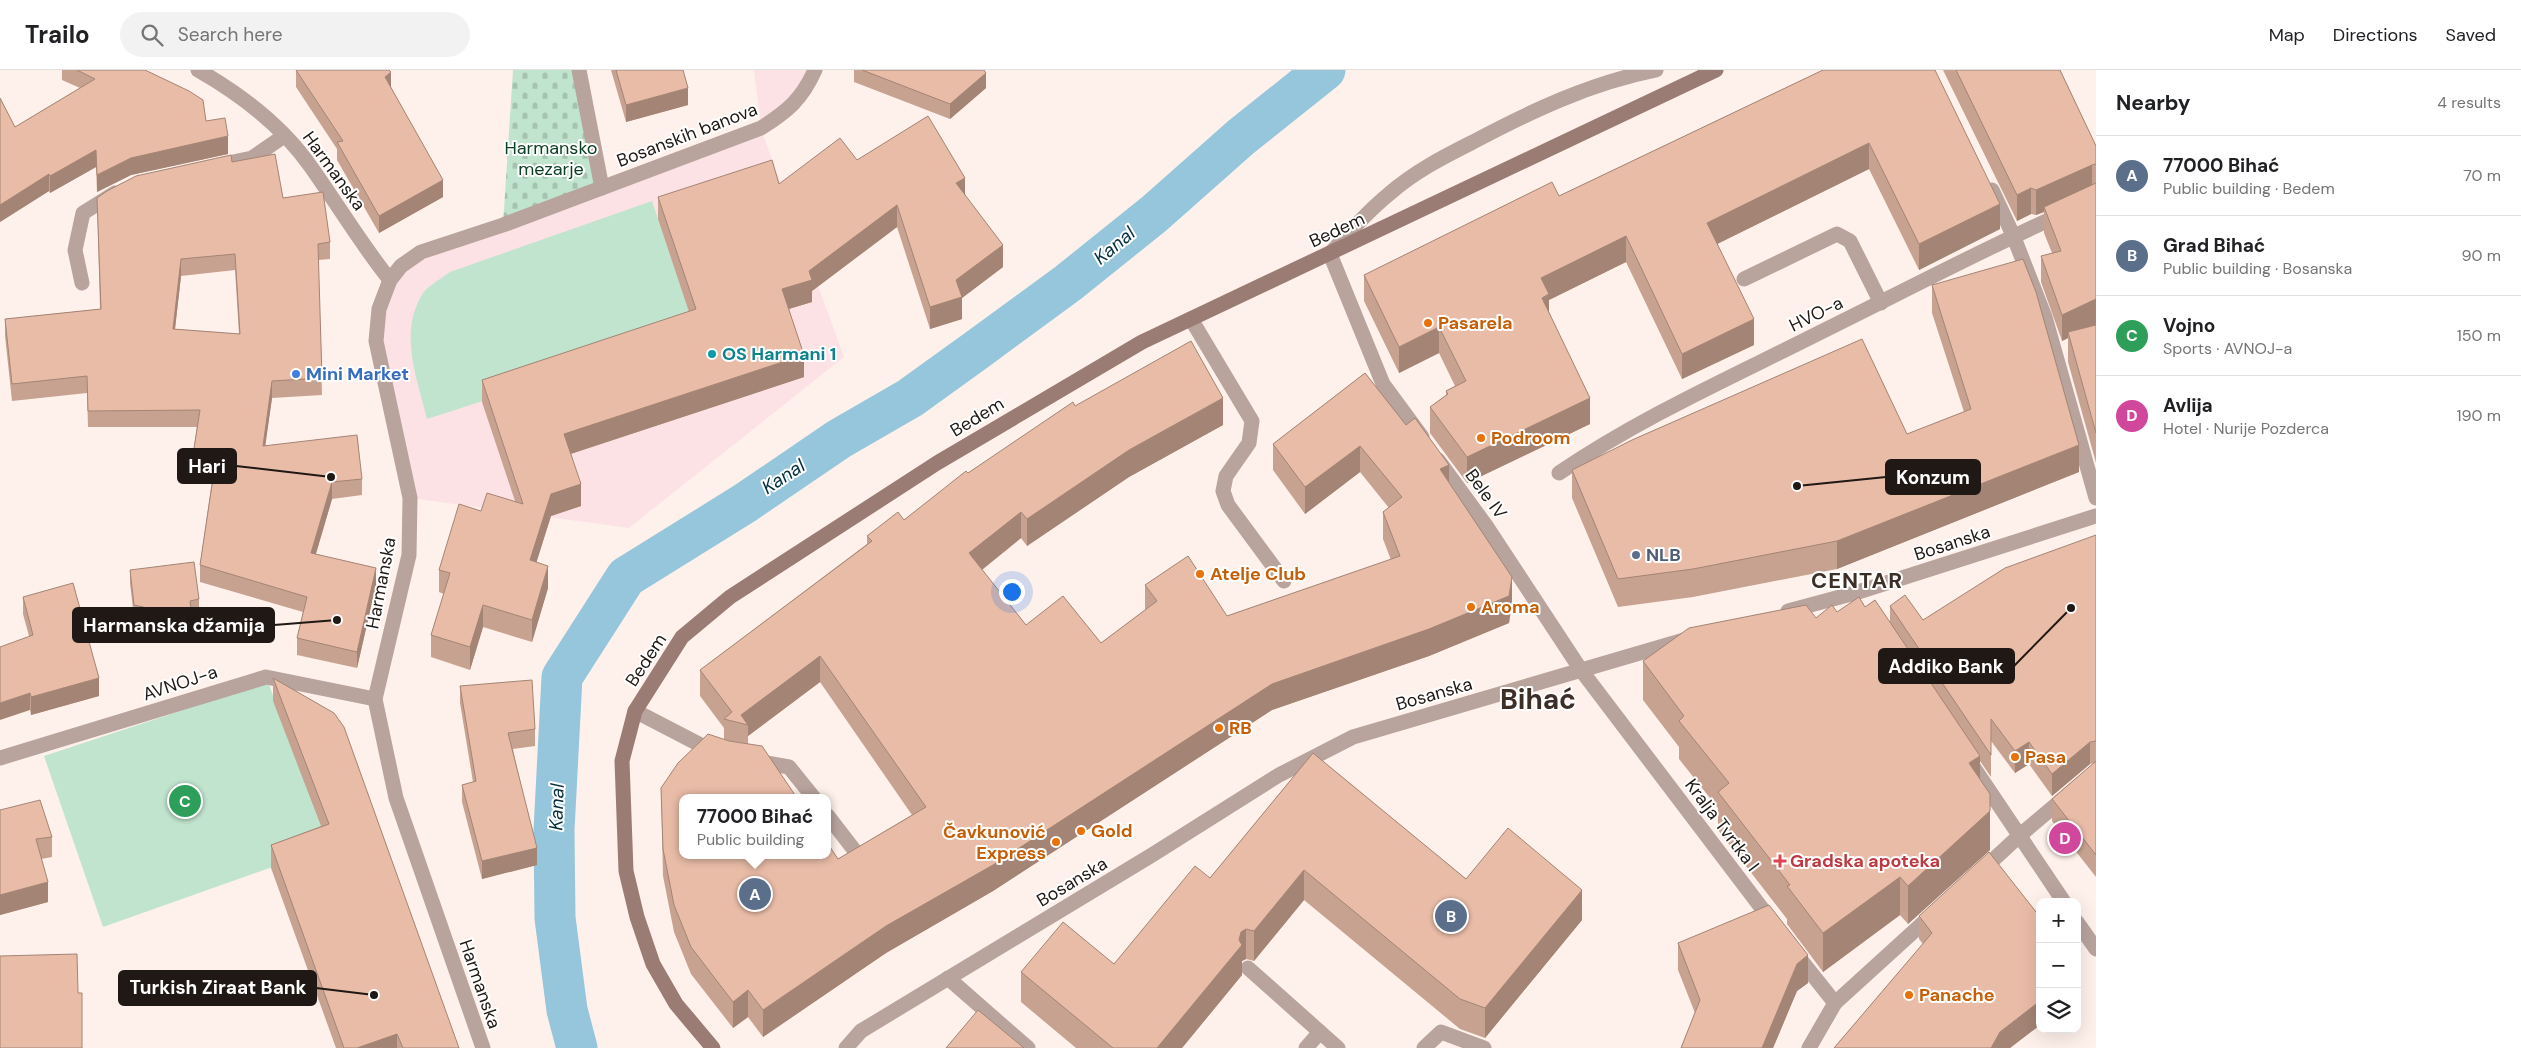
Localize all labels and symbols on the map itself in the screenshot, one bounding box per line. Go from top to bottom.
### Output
street label: Bosanskih banova [613,97,761,173]
street label: Harmanska [297,126,371,216]
park label: Harmansko mezarje [504,136,598,181]
street label: Bedem [1305,207,1369,253]
water label: Kanal [1088,220,1141,270]
street label: HVO-a [1785,291,1847,337]
place label: Pasarela [1438,311,1513,335]
marker: Pasarela [1422,317,1434,329]
place label: OS Harmani 1 [722,342,836,366]
marker: OS Harmani 1 [706,348,718,360]
place label: Mini Market [306,362,409,386]
marker: Mini Market [290,368,302,380]
street label: Bedem [946,392,1008,442]
place label: Podroom [1491,426,1571,450]
marker: Podroom [1475,432,1487,444]
callout: Hari [178,449,236,483]
water label: Kanal [757,453,810,500]
text: Hari [188,454,226,479]
callout: Konzum [1886,460,1980,494]
street label: Bele IV [1460,464,1512,524]
text: Konzum [1896,465,1970,490]
street label: Bosanska [1911,519,1993,567]
street label: Harmanska [360,535,402,631]
place label: NLB [1646,543,1681,567]
marker: NLB [1630,549,1642,561]
place label: Atelje Club [1210,562,1306,586]
district label: CENTAR [1811,566,1903,595]
marker: Atelje Club [1194,568,1206,580]
your location [999,579,1025,605]
place label: Aroma [1481,595,1539,619]
marker: Aroma [1465,601,1477,613]
callout: Harmanska džamija [73,608,274,642]
text: Harmanska džamija [83,613,265,638]
street label: Bedem [620,629,672,691]
callout: Addiko Bank [1879,649,2014,683]
text: Addiko Bank [1888,654,2004,679]
street label: AVNOJ-a [140,660,220,706]
street label: Bosanska [1393,672,1475,716]
district label: Bihać [1500,681,1576,718]
place label: RB [1229,716,1252,740]
marker: RB [1213,722,1225,734]
place label: Pasa [2025,745,2066,769]
marker: Pasa [2009,751,2021,763]
street label: Kralja Tvrtka I [1679,774,1765,876]
pin: C [169,782,201,820]
water label: Kanal [543,782,570,831]
place label: Gold [1091,819,1133,843]
pin: D [2049,819,2081,857]
place label: Čavkunović Express [943,820,1046,865]
marker: Gold [1075,825,1087,837]
marker: Čavkunović Express [1050,836,1062,848]
place label: Gradska apoteka [1790,849,1940,873]
street label: Bosanska [1032,851,1112,913]
marker: Gradska apoteka [1774,855,1786,867]
pin: A [739,875,771,913]
pin: B [1435,897,1467,935]
street label: Harmanska [454,936,506,1032]
callout: Turkish Ziraat Bank [119,971,316,1005]
text: Turkish Ziraat Bank [129,975,307,1000]
place label: Panache [1919,983,1995,1007]
marker: Panache [1903,989,1915,1001]

